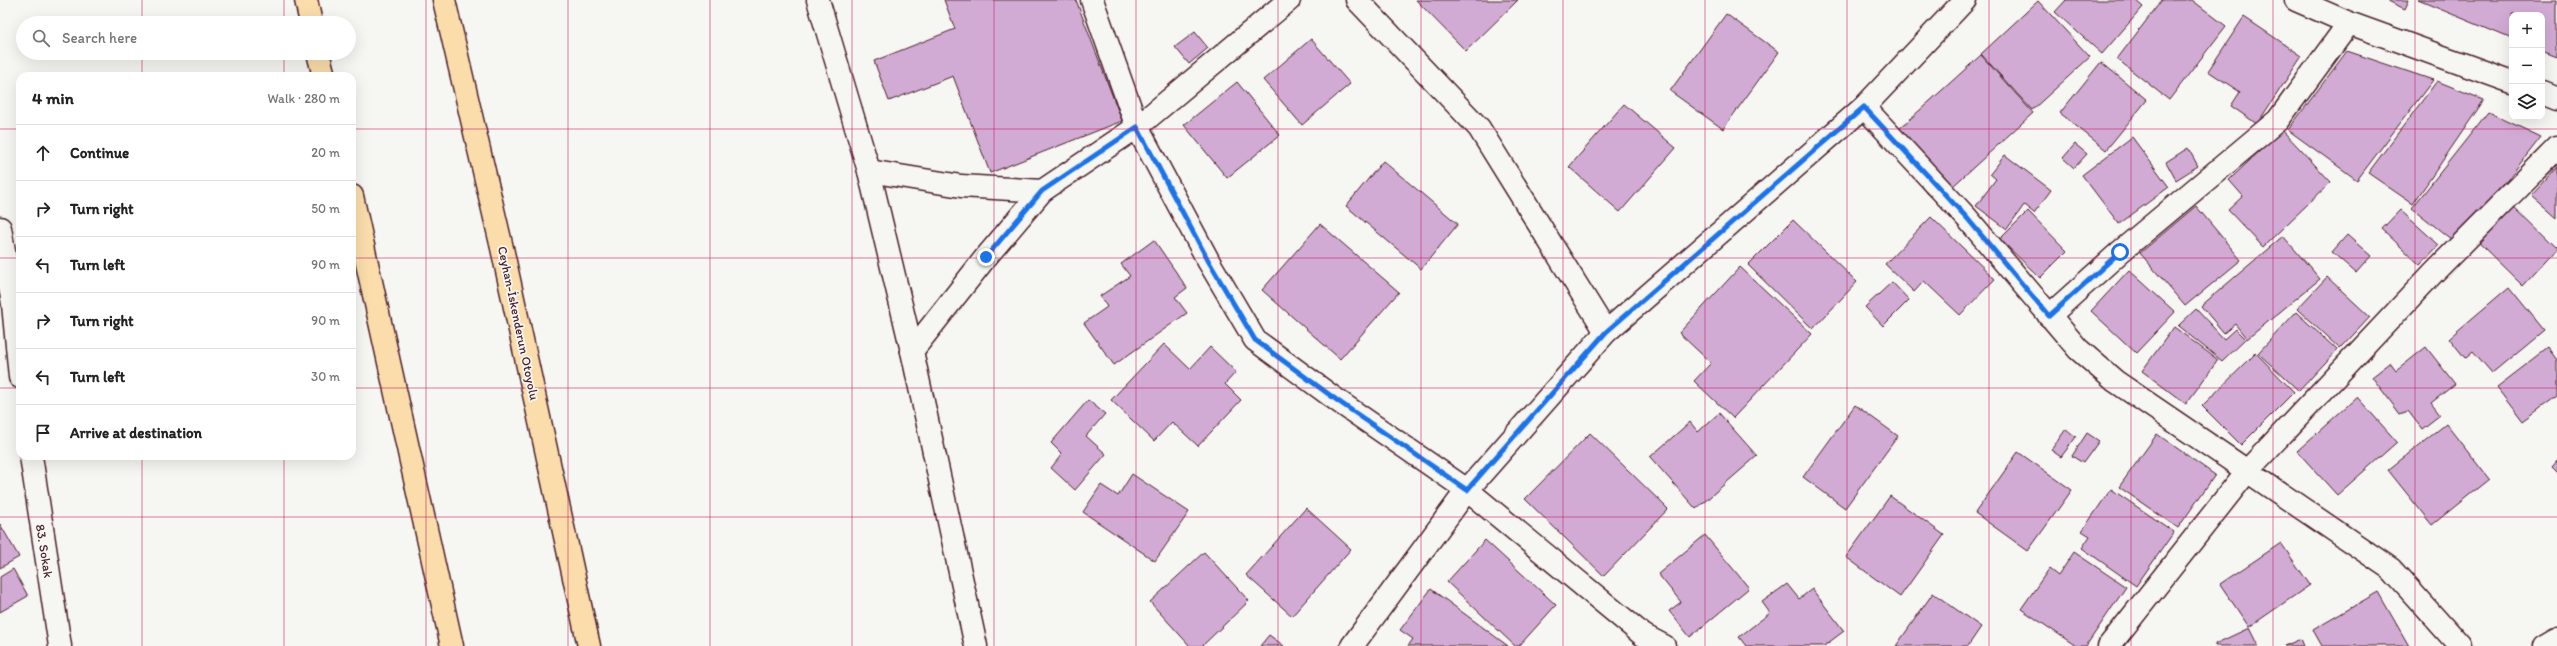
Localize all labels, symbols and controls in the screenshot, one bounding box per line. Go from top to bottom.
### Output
map controls [2509,12,2545,120]
button: + [2509,12,2545,48]
search box [16,16,356,60]
icon: search [30,27,52,49]
text: Search here [62,29,137,47]
button: − [2509,48,2545,84]
button: layers [2509,84,2545,120]
text: 4 min [32,88,74,108]
text: Walk · 280 m [267,91,340,106]
icon: ahead [32,142,54,164]
text: Continue [70,144,129,162]
text: 20 m [311,145,340,160]
icon: right [32,198,54,220]
text: Turn right [70,200,134,218]
text: 50 m [311,201,340,216]
route start [2111,243,2129,261]
street label: Ceyhan-İskenderun Otoyolu [495,245,542,402]
route end [977,248,995,266]
icon: left [32,254,54,276]
text: Turn left [70,256,125,274]
text: 90 m [311,257,340,272]
icon: right [32,310,54,332]
text: Turn right [70,312,134,330]
text: 90 m [311,313,340,328]
icon: left [32,366,54,388]
text: Turn left [70,368,125,386]
text: 30 m [311,369,340,384]
icon: arrive [32,422,54,444]
text: Arrive at destination [70,424,202,442]
street label: 83. Sokak [33,523,56,579]

